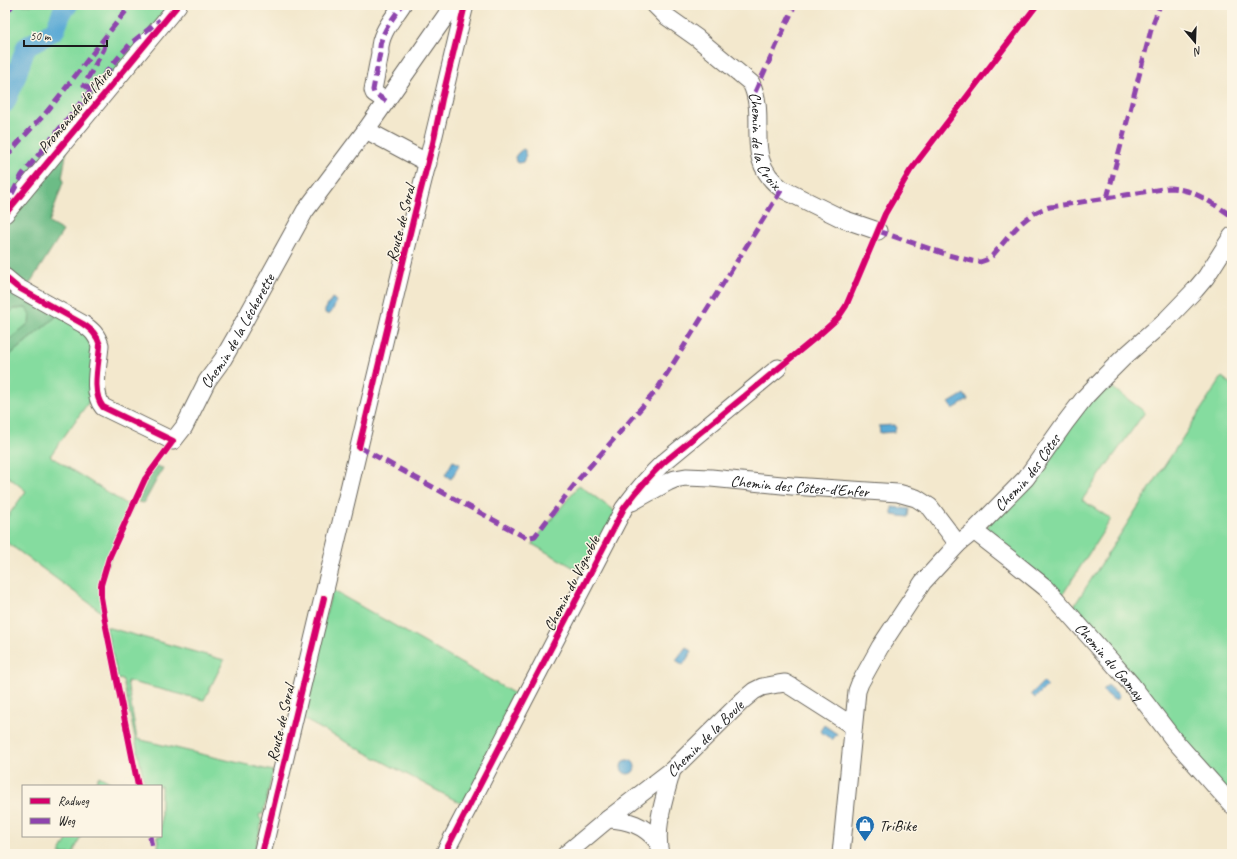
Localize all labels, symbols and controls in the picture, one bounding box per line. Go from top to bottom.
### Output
scale bar [24,22,107,48]
north arrow [1175,22,1215,62]
text: 50 m [30,28,52,44]
text: N [1191,44,1204,60]
street label: Promenade de l'Aire [33,63,117,157]
street label: Chemin de la Croix [744,90,786,195]
street label: Route de Soral [382,180,421,264]
street label: Chemin de la Lécherette [196,269,280,392]
street label: Chemin des Côtes [990,429,1066,516]
street label: Chemin des Côtes-d'Enfer [729,471,871,502]
street label: Chemin du Vignoble [539,531,605,634]
street label: Chemin du Gamay [1070,618,1150,706]
street label: Route de Soral [262,680,300,764]
street label: Chemin de la Boule [663,695,749,782]
legend [22,785,162,837]
text: Radweg [58,793,89,809]
text: Weg [58,813,76,829]
shop icon: TriBike [854,814,876,842]
place label: TriBike [879,816,918,836]

